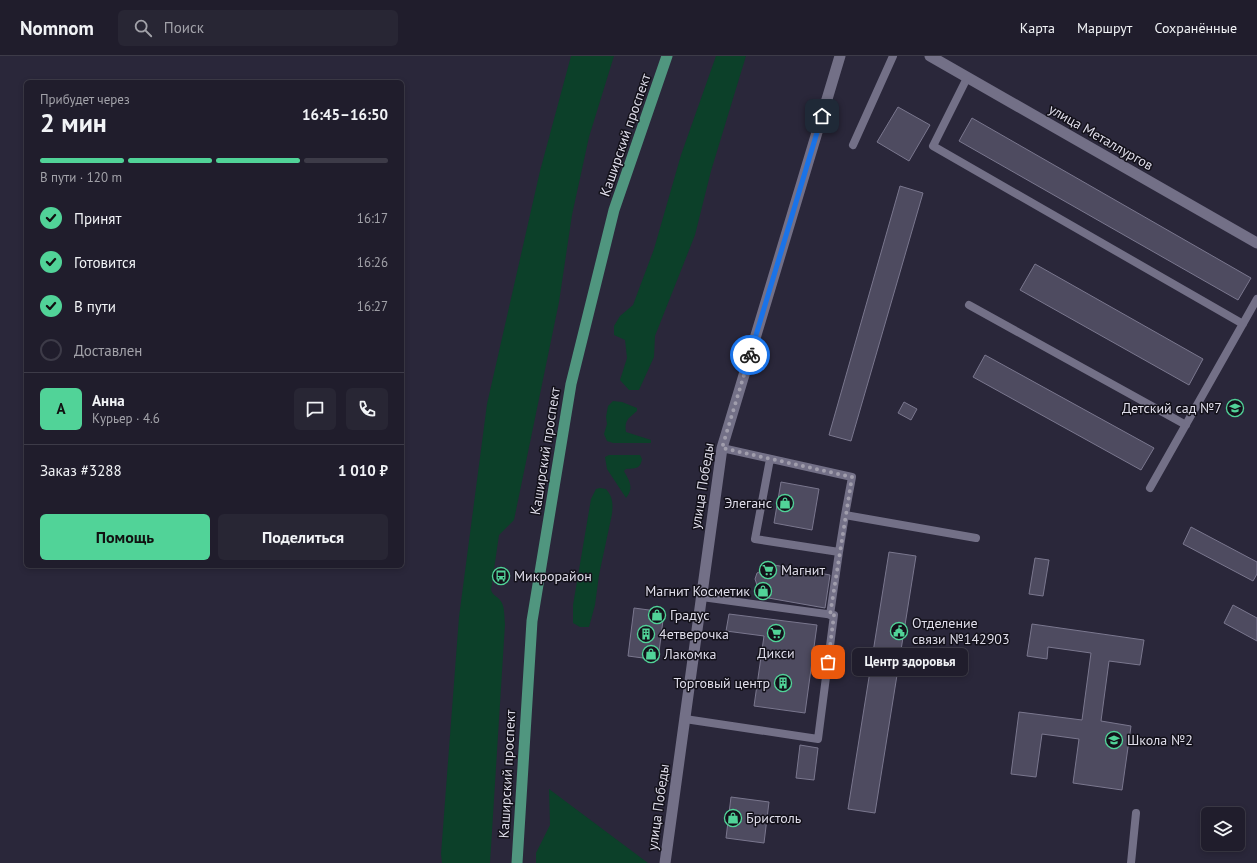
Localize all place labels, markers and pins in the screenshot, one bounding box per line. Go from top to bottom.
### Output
pin [805,99,839,133]
school or university icon: Детский сад №7 [1225,398,1245,418]
place label: Детский сад №7 [1122,399,1222,417]
shop icon: Элеганс [775,493,795,513]
place label: Элеганс [724,494,772,512]
supermarket icon: Магнит [758,560,778,580]
place label: Магнит [781,561,825,579]
bus stop icon: Микрорайон [491,566,511,586]
place label: Микрорайон [514,567,592,585]
shop icon: Магнит Косметик [753,581,773,601]
place label: Магнит Косметик [645,582,750,600]
shop icon: Градус [647,605,667,625]
place label: Градус [670,606,710,624]
place label: Отделение связи №142903 [912,614,1010,648]
public building icon: Отделение связи №142903 [889,621,909,641]
supermarket icon: Дикси [766,623,786,643]
building icon: 4етверочка [636,624,656,644]
place label: 4етверочка [659,625,729,643]
shop icon: Лакомка [641,644,661,664]
place label: Дикси [757,644,795,662]
place label: Лакомка [663,645,716,663]
pin [811,645,845,679]
callout: Центр здоровья [852,648,968,676]
building icon: Торговый центр [773,673,793,693]
place label: Торговый центр [673,674,770,692]
school or university icon: Школа №2 [1104,730,1124,750]
place label: Школа №2 [1127,731,1193,749]
shop icon: Бристоль [723,808,743,828]
place label: Бристоль [746,809,802,827]

